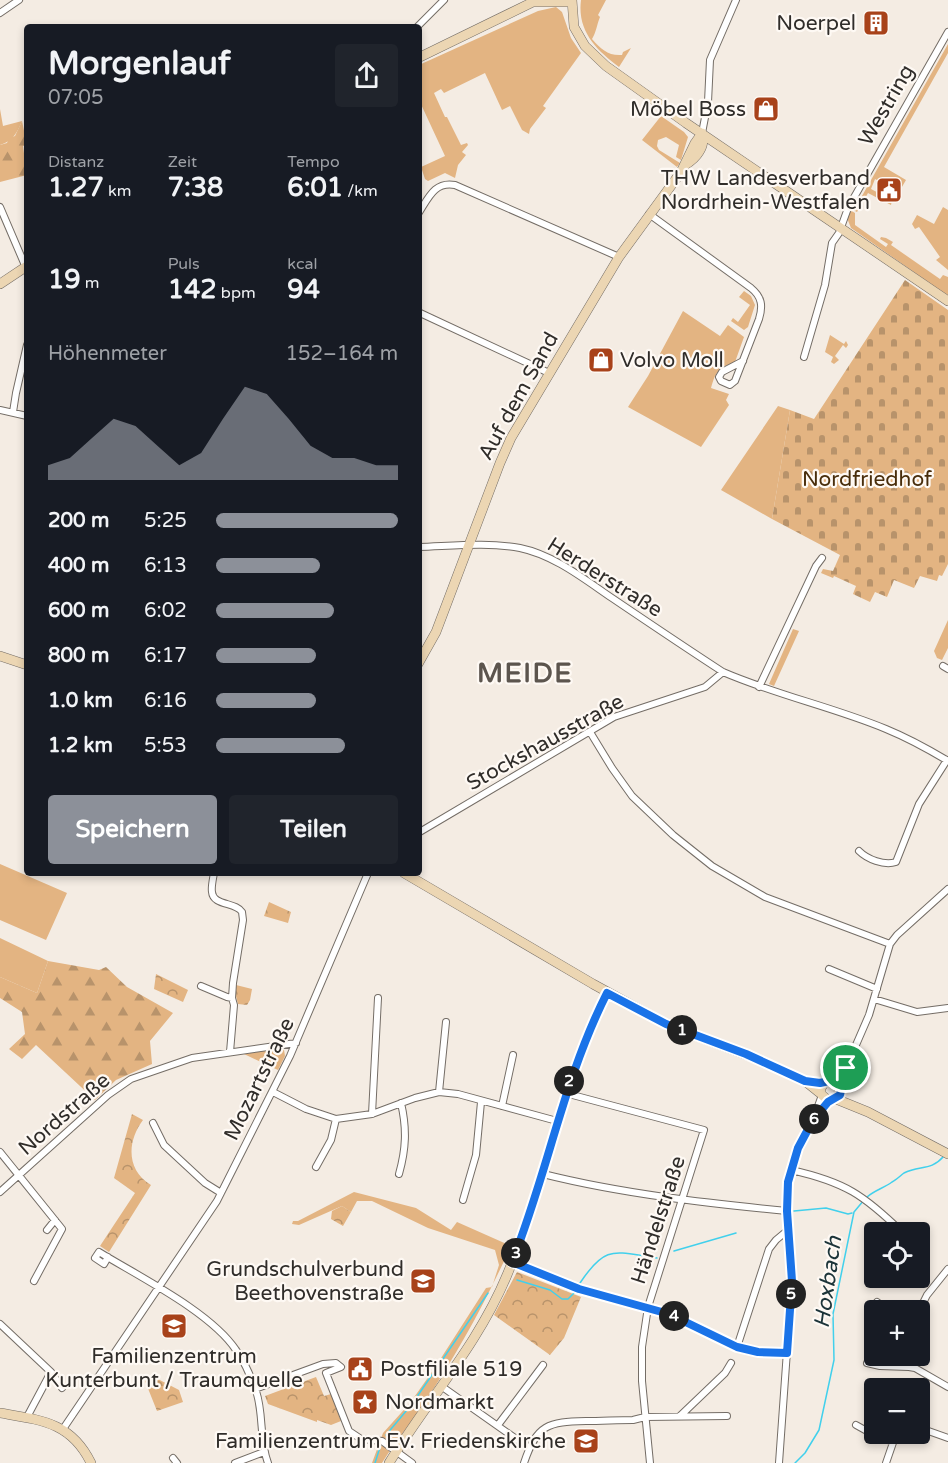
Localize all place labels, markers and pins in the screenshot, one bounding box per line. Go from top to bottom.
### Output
building icon: Noerpel [861,8,891,38]
place label: Noerpel [776,11,856,36]
shop icon: Möbel Boss [751,94,781,124]
place label: Möbel Boss [630,97,746,122]
place label: THW Landesverband Nordrhein-Westfalen [661,166,870,215]
public building icon: THW Landesverband Nordrhein-Westfalen [874,175,904,205]
shop icon: Volvo Moll [586,345,616,375]
place label: Volvo Moll [620,348,724,373]
pin: 1 [667,1015,697,1045]
pin [820,1042,871,1093]
pin: 2 [554,1066,584,1096]
pin: 6 [799,1104,829,1134]
pin: 3 [501,1238,531,1268]
place label: Grundschulverbund Beethovenstraße [206,1257,404,1306]
school or university icon: Grundschulverbund Beethovenstraße [408,1266,438,1296]
pin: 5 [776,1279,806,1309]
pin: 4 [659,1301,689,1331]
school or university icon: Familienzentrum Kunterbunt / Traumquelle [159,1311,189,1341]
place label: Familienzentrum Kunterbunt / Traumquelle [45,1344,303,1393]
public building icon: Postfiliale 519 [345,1354,375,1384]
place label: Postfiliale 519 [380,1357,522,1382]
place icon: Nordmarkt [350,1387,380,1417]
place label: Nordmarkt [385,1390,494,1415]
school or university icon: Familienzentrum Ev. Friedenskirche [571,1426,601,1456]
place label: Familienzentrum Ev. Friedenskirche [215,1429,566,1454]

